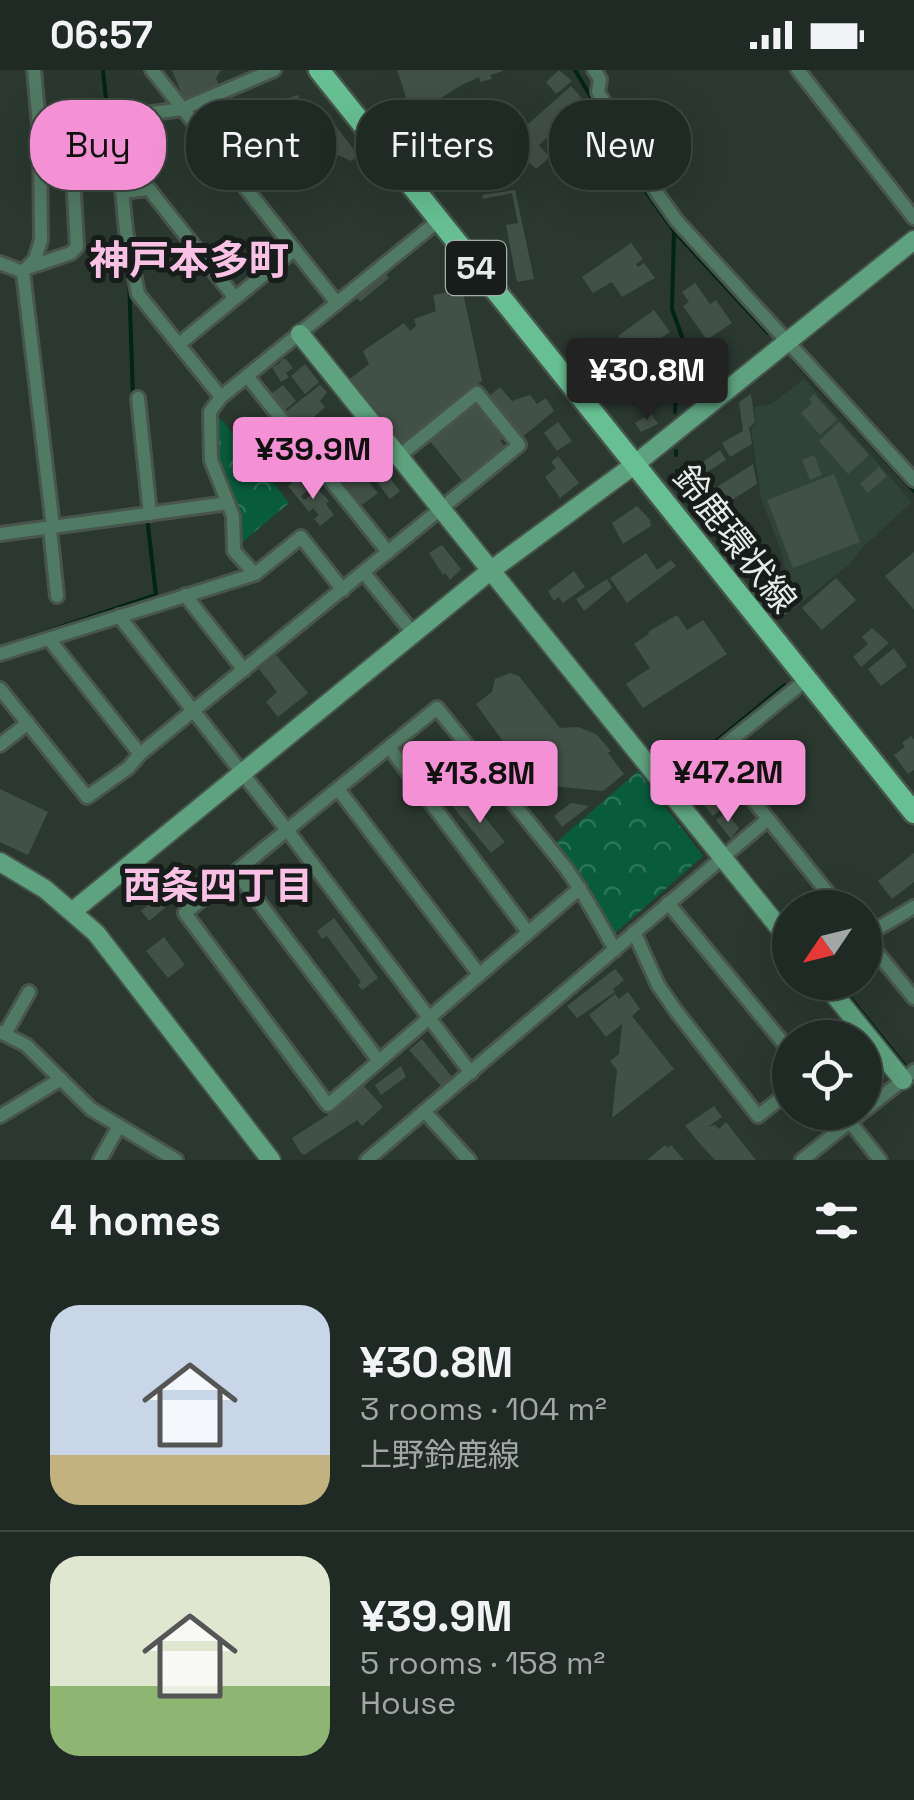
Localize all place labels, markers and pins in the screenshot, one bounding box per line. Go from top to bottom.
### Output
pin: ¥30.8M [566,338,728,423]
pin: ¥39.9M [232,417,394,502]
pin: ¥47.2M [647,740,809,825]
pin: ¥13.8M [399,741,561,826]

